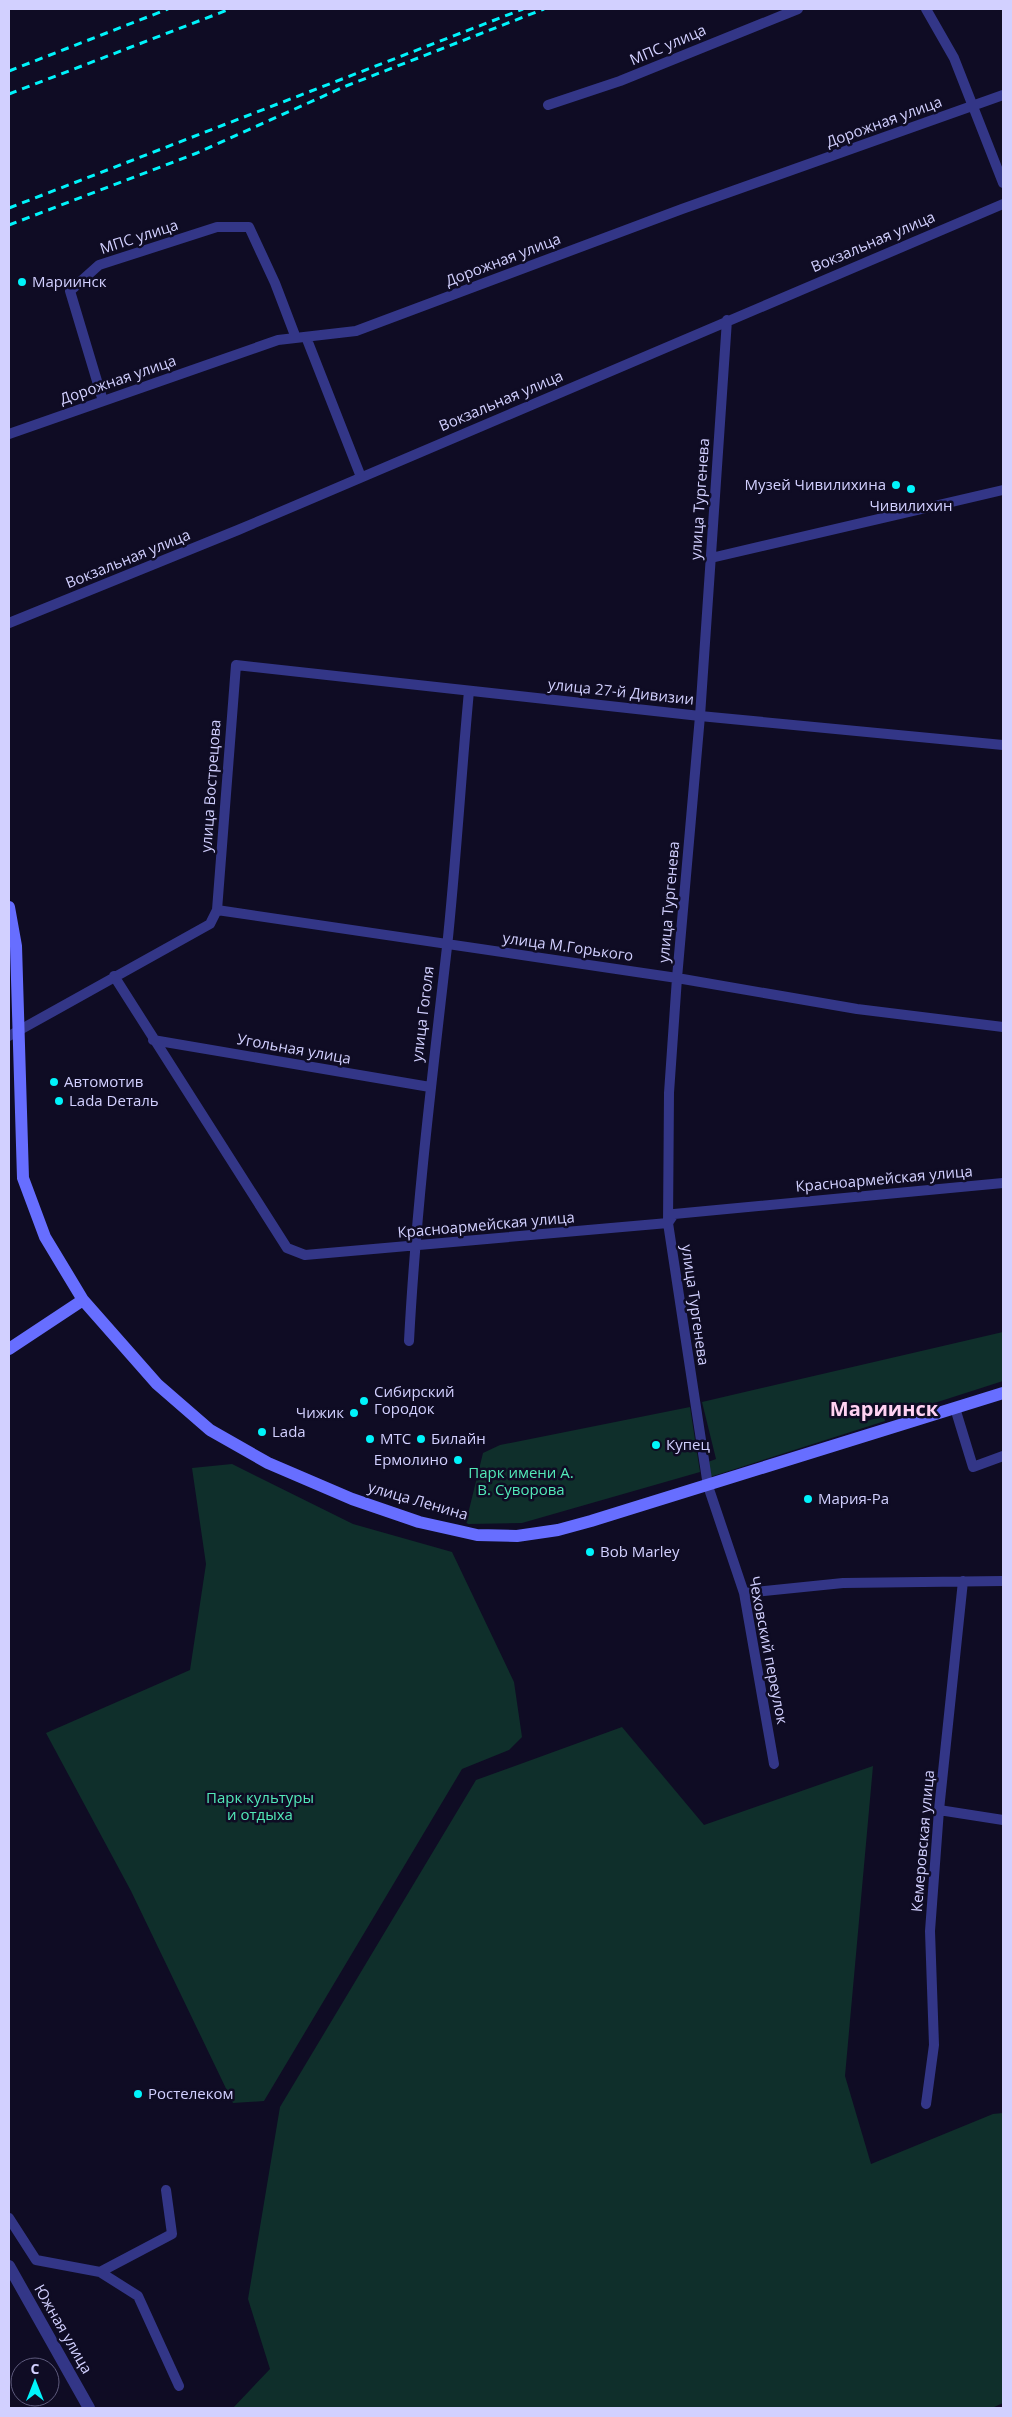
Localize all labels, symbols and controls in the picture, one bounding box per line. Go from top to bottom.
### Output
street label: МПС улица [626,19,709,69]
street label: Дорожная улица [823,91,944,151]
street label: Вокзальная улица [808,206,938,276]
street label: МПС улица [97,214,180,258]
street label: Дорожная улица [442,228,563,290]
place label: Мариинск [32,271,107,291]
marker: Мариинск [16,276,28,288]
street label: Дорожная улица [57,350,179,408]
street label: Вокзальная улица [436,365,566,435]
street label: улица Тургенева [685,437,713,560]
place label: Музей Чивилихина [744,474,886,494]
marker: Музей Чивилихина [890,479,902,491]
marker: Чивилихин [905,483,917,495]
place label: Чивилихин [869,495,953,515]
street label: Вокзальная улица [62,524,193,592]
street label: улица 27-й Дивизии [547,673,695,709]
street label: улица Вострецова [195,719,225,853]
street label: улица Тургенева [653,840,683,964]
street label: улица М.Горького [501,927,635,965]
street label: улица Гоголя [406,965,438,1063]
street label: Угольная улица [236,1028,353,1068]
place label: Автомотив [64,1071,143,1091]
marker: Автомотив [48,1076,60,1088]
place label: Lada Dеталь [69,1090,159,1110]
marker: Lada Dеталь [53,1095,65,1107]
street label: Красноармейская улица [795,1160,973,1196]
street label: Красноармейская улица [397,1206,575,1242]
street label: улица Тургенева [678,1243,714,1367]
place label: Сибирский Городок [374,1381,455,1418]
marker: Сибирский Городок [358,1395,370,1407]
district label: Мариинск [830,1395,939,1422]
place label: Чижик [296,1402,344,1422]
marker: Чижик [348,1407,360,1419]
place label: Lada [272,1421,306,1441]
marker: Lada [256,1426,268,1438]
place label: МТС [380,1428,411,1448]
place label: Билайн [431,1428,486,1448]
marker: МТС [364,1433,376,1445]
marker: Билайн [415,1433,427,1445]
place label: Купец [666,1434,710,1454]
marker: Купец [650,1439,662,1451]
place label: Ермолино [374,1449,448,1469]
marker: Ермолино [452,1454,464,1466]
park label: Парк имени А. В. Суворова [468,1462,574,1499]
street label: улица Ленина [366,1476,471,1524]
place label: Мария-Ра [818,1488,889,1508]
marker: Мария-Ра [802,1493,814,1505]
place label: Bob Marley [600,1541,680,1561]
marker: Bob Marley [584,1546,596,1558]
street label: Чеховский переулок [745,1574,793,1726]
street label: Кемеровская улица [906,1769,938,1913]
park label: Парк культуры и отдыха [206,1787,314,1824]
place label: Ростелеком [148,2083,234,2103]
marker: Ростелеком [132,2088,144,2100]
street label: Южная улица [30,2280,98,2377]
north arrow [10,2357,60,2407]
text: С [31,2359,40,2378]

